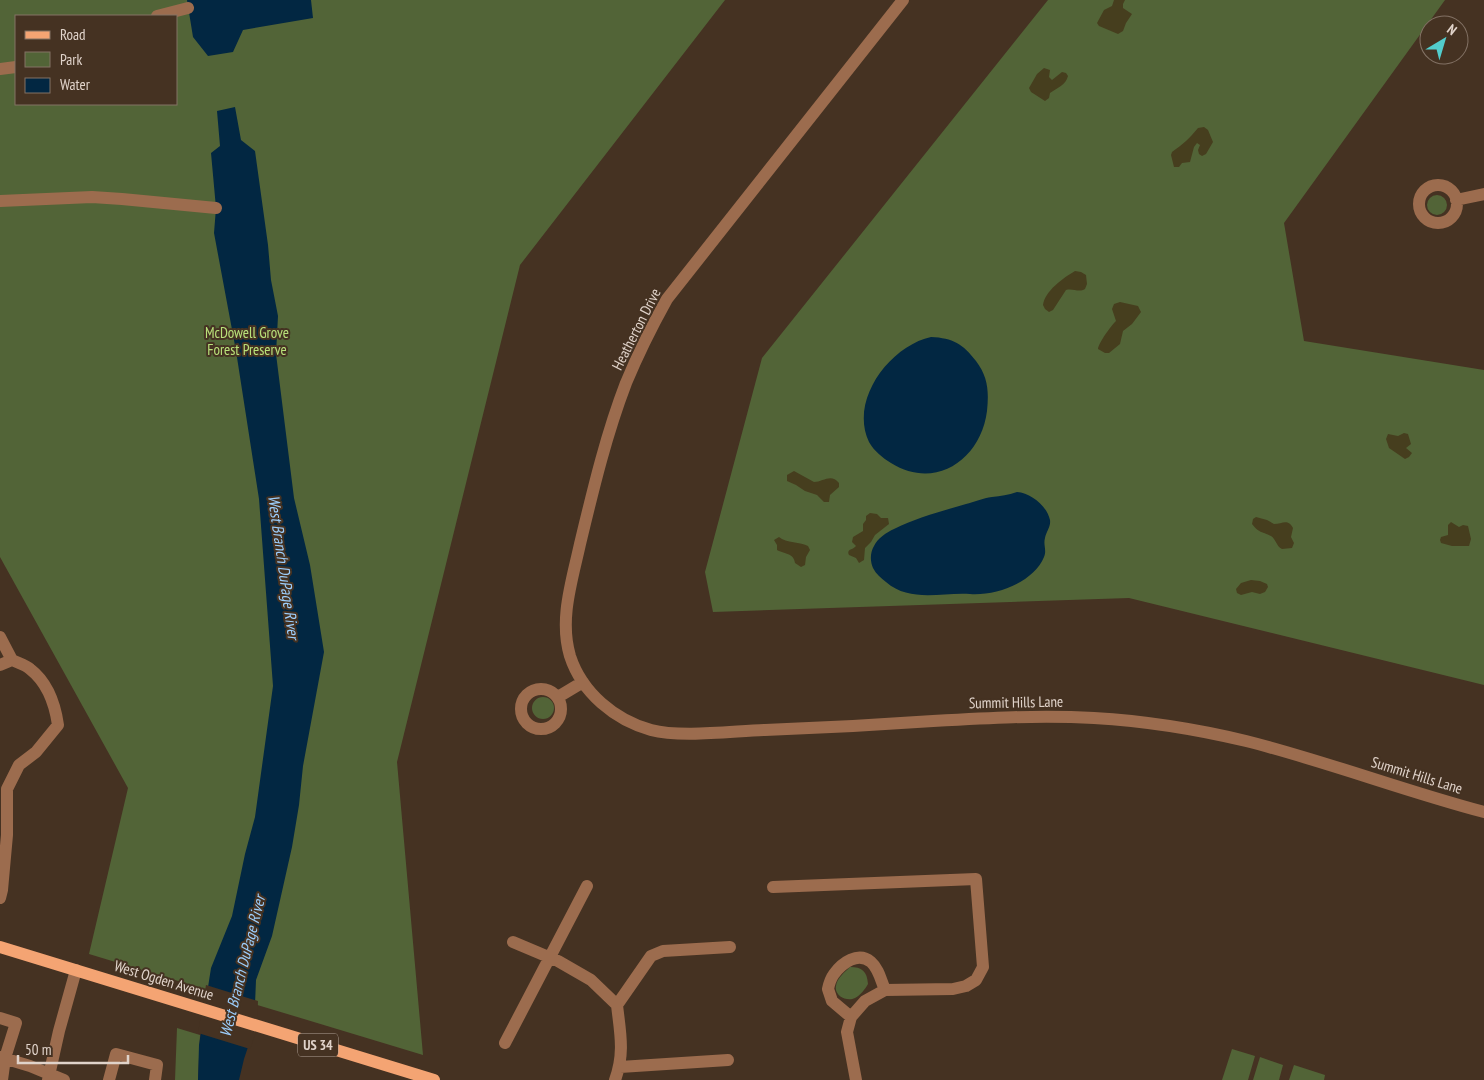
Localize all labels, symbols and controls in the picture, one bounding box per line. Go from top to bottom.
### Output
legend [15,15,178,105]
north arrow [1419,15,1469,65]
text: N [1443,20,1461,39]
text: Road [60,25,86,44]
text: Park [60,50,82,69]
text: Water [60,75,91,94]
street label: Heatherton Drive [607,285,665,373]
park label: McDowell Grove Forest Preserve [205,323,289,359]
water label: West Branch DuPage River [264,494,304,643]
street label: Summit Hills Lane [969,692,1063,712]
street label: Summit Hills Lane [1369,752,1465,798]
water label: West Branch DuPage River [215,891,270,1039]
street label: West Ogden Avenue [112,956,216,1004]
scale bar [18,1032,128,1064]
road number: US 34 [298,1034,338,1056]
text: 50 m [25,1040,51,1059]

